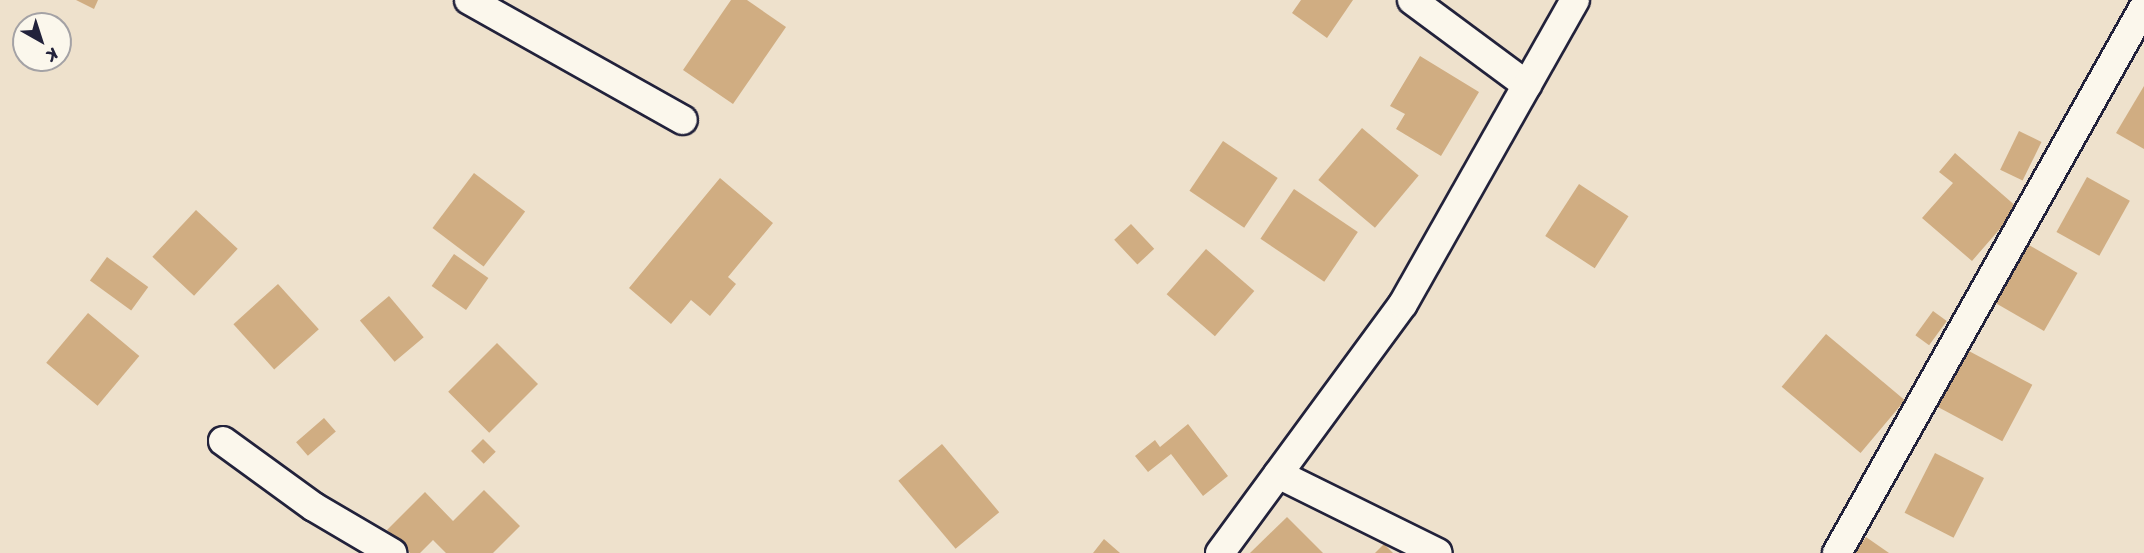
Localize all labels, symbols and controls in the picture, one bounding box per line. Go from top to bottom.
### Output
north arrow [12,12,72,72]
text: K [39,40,65,69]

